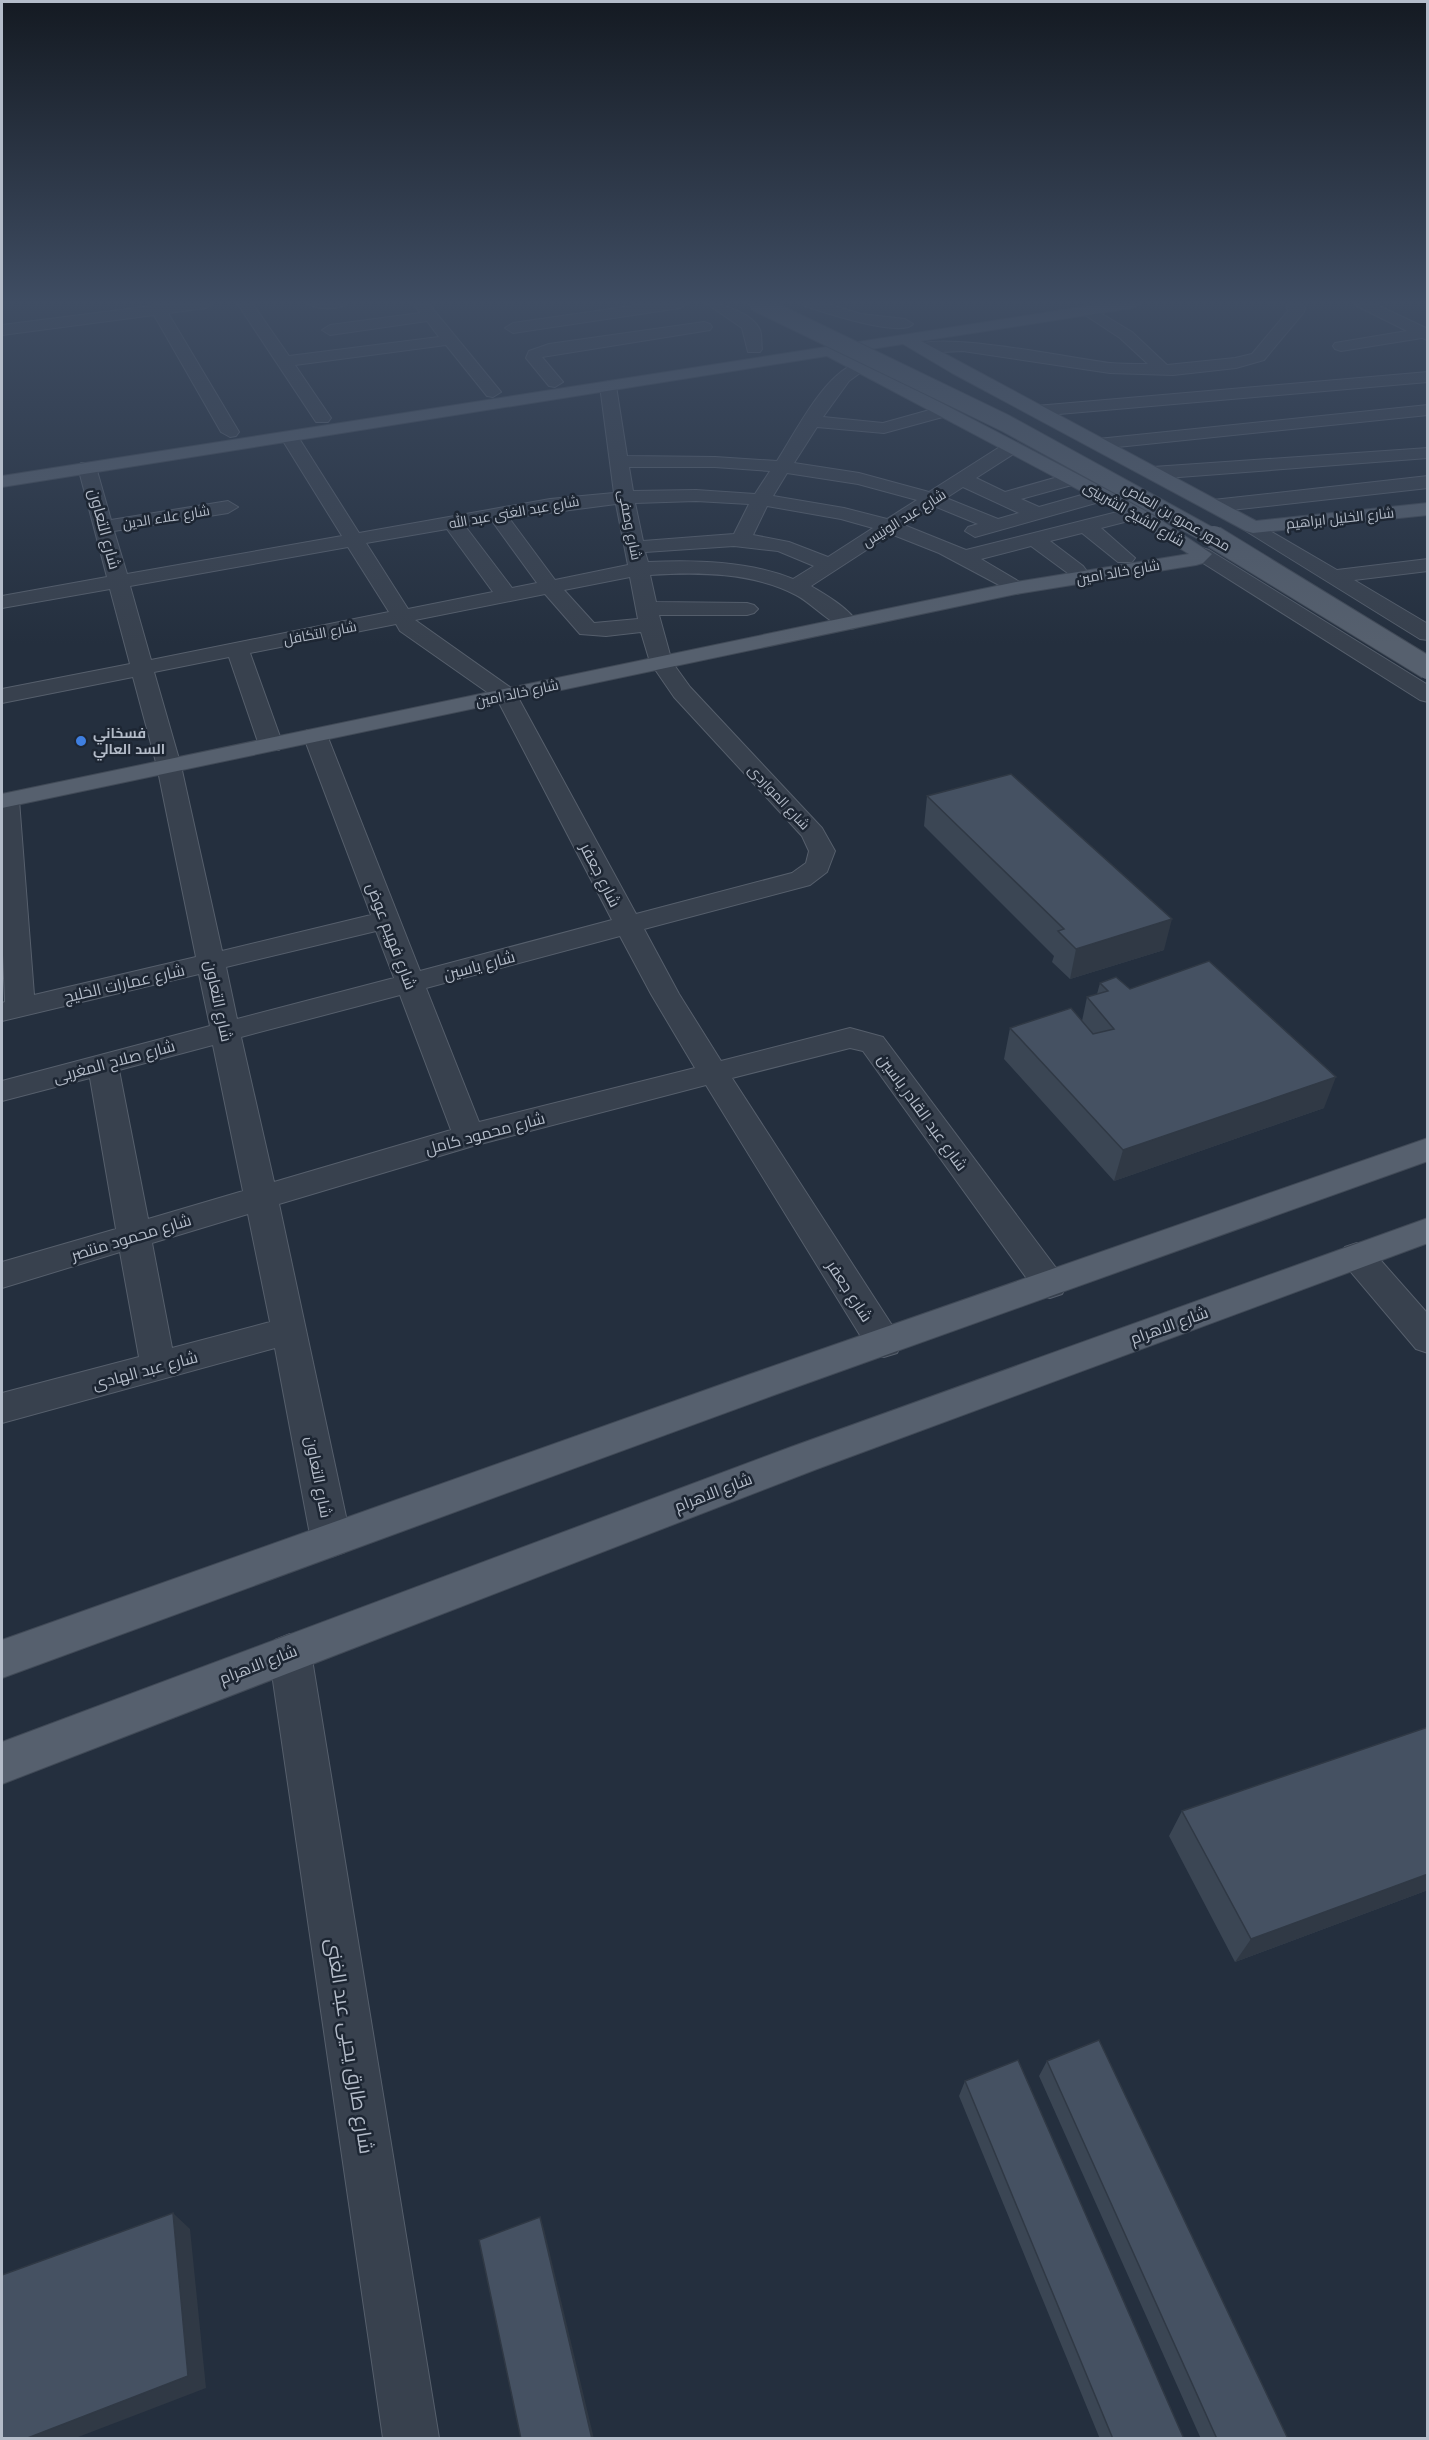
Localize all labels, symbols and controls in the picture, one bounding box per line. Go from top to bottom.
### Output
street label: شارع الشيخ الشربينى [1080,478,1188,550]
street label: محور عمرو بن العاص [1120,479,1234,555]
street label: شارع عبد الونيس [859,485,949,551]
street label: شارع التعاون [83,486,125,572]
street label: شارع وصفى [614,488,646,562]
street label: شارع عبد الغنى عبد الله [447,492,581,532]
street label: شارع علاء الدين [121,501,211,533]
street label: شارع الخليل ابراهيم [1285,503,1395,534]
street label: شارع خالد امين [1075,556,1161,588]
street label: شارع التكافل [282,617,358,649]
street label: شارع خالد امين [474,675,560,711]
place label: فسخاني السد العالي [93,724,165,761]
marker: فسخاني السد العالي [74,734,88,748]
street label: شارع المواردى [744,761,814,833]
street label: شارع جعفر [574,839,626,911]
street label: شارع فهيم عوض [361,880,422,993]
street label: شارع ياسين [441,946,517,986]
street label: شارع التعاون [199,958,237,1044]
street label: شارع عمارات الخليج [62,959,187,1009]
street label: شارع صلاح المغربى [51,1035,178,1089]
street label: شارع عبد القادر ياسين [872,1050,972,1176]
street label: شارع محمود كامل [423,1107,548,1161]
street label: شارع محمود منتصر [68,1209,194,1267]
street label: شارع جعفر [821,1256,877,1327]
street label: شارع الاهرام [1127,1302,1211,1350]
street label: شارع عبد الهادى [90,1346,200,1396]
street label: شارع التعاون [299,1434,337,1520]
street label: شارع الاهرام [671,1468,755,1518]
street label: شارع الاهرام [216,1640,300,1690]
street label: شارع طارق يحيى عبد الغنى [319,1936,380,2156]

